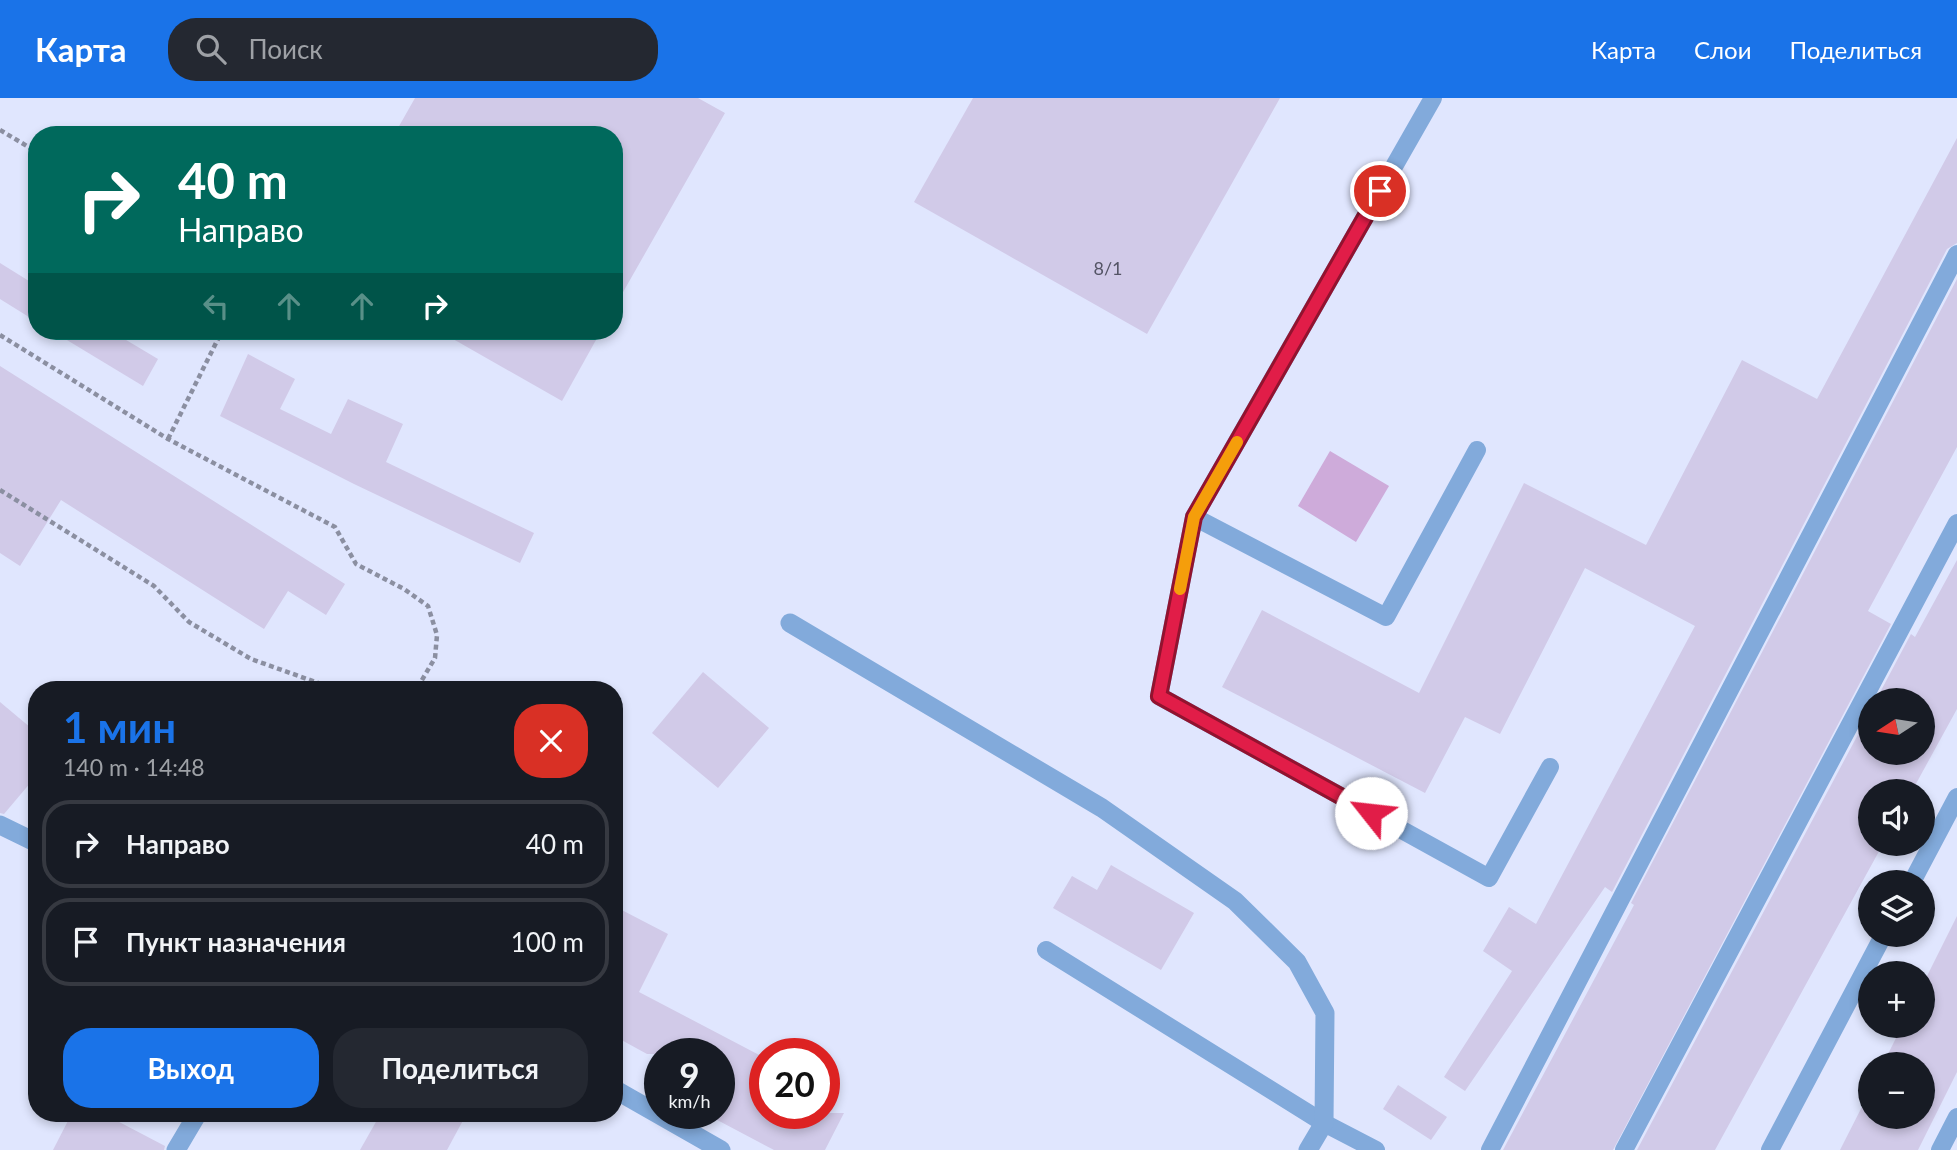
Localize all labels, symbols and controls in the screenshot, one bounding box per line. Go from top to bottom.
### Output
search box [168,18,658,81]
text: Карта [35,29,126,69]
icon: search [192,30,230,68]
text: Поиск [248,33,323,65]
text: Карта [1591,35,1656,64]
text: Слои [1694,35,1751,64]
text: Поделиться [1789,35,1922,64]
text: 40 m [178,151,288,209]
icon: right [63,154,154,245]
pin [1350,161,1410,221]
icon: arrive [1361,172,1399,210]
text: Направо [178,210,304,249]
house number: 8/1 [1093,257,1123,279]
icon: left [197,287,235,325]
icon: ahead [270,287,308,325]
icon: ahead [343,287,381,325]
icon: right [416,287,454,325]
north arrow [1858,688,1936,765]
map controls [1858,688,1935,1129]
text: 1 мин [63,702,176,752]
button: close [514,704,588,778]
text: 140 m · 14:48 [63,753,205,781]
position arrow [1334,776,1408,850]
button: sound [1858,779,1935,856]
icon: right [67,825,105,863]
text: Направо [126,828,230,860]
text: 40 m [526,828,584,860]
button: layers [1858,870,1935,947]
icon: arrive [67,923,105,961]
text: Пункт назначения [126,926,346,958]
text: 100 m [511,926,584,958]
button: + [1858,961,1935,1038]
button: Выход [63,1028,319,1108]
button: Поделиться [333,1028,588,1108]
speed limit sign: 20 [749,1038,840,1129]
button: − [1858,1052,1935,1129]
text: 9 [679,1053,700,1095]
text: km/h [668,1090,711,1112]

